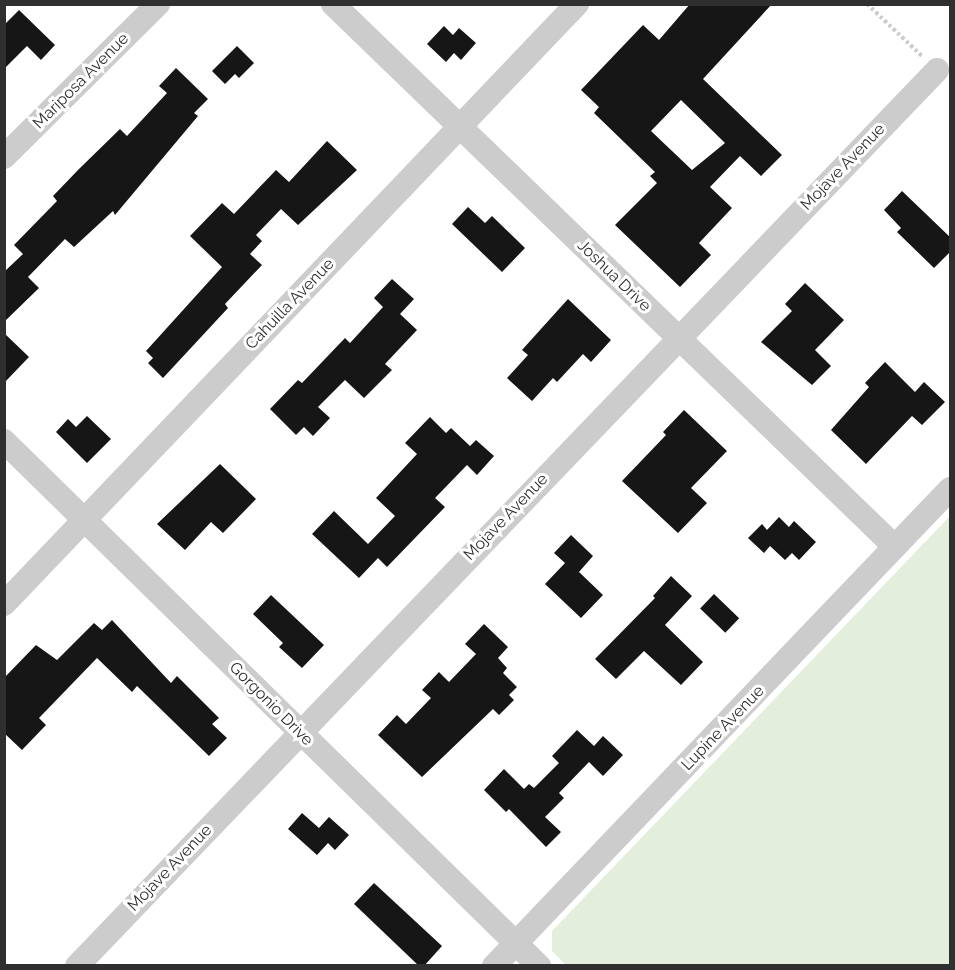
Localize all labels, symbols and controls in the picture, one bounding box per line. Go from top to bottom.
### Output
street label: Mariposa Avenue [29,29,133,133]
street label: Mojave Avenue [797,120,889,214]
street label: Joshua Drive [573,236,655,316]
street label: Cahuilla Avenue [242,254,338,354]
street label: Mojave Avenue [460,470,552,564]
street label: Gorgonio Drive [225,658,317,750]
street label: Lupine Avenue [678,681,768,775]
street label: Mojave Avenue [124,821,216,915]

